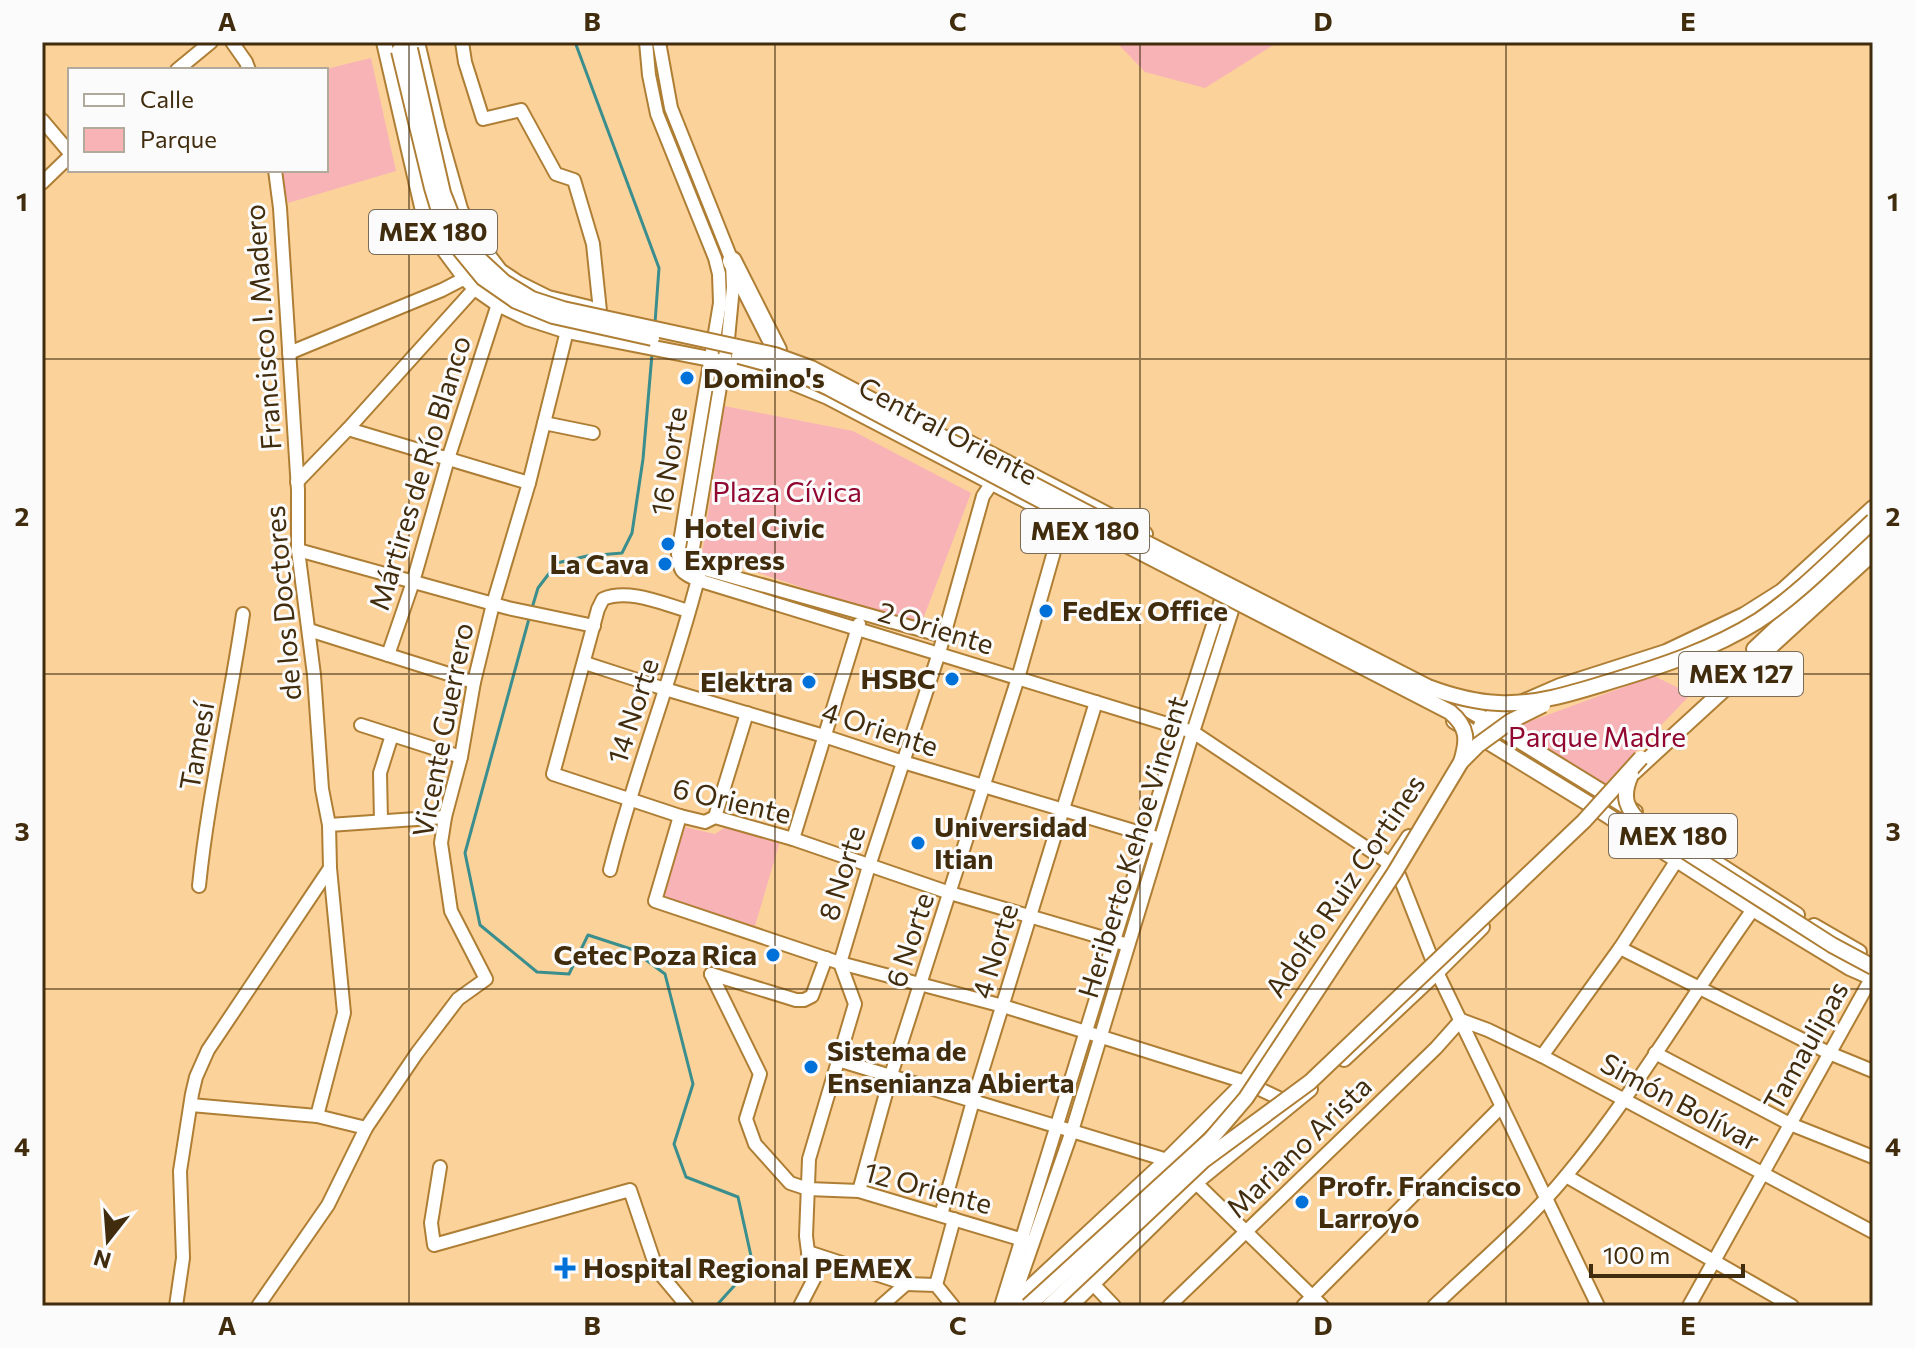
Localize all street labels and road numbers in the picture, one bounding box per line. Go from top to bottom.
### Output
street label: Francisco I. Madero [236,203,288,451]
road number: MEX 180 [369,210,497,254]
street label: Mártires de Río Blanco [361,331,477,614]
street label: Central Oriente [853,369,1044,492]
street label: 16 Norte [643,404,693,518]
street label: de los Doctores [257,504,307,702]
road number: MEX 180 [1021,509,1149,553]
street label: 2 Oriente [874,593,998,661]
street label: Vicente Guerrero [405,620,479,840]
road number: MEX 127 [1679,652,1803,696]
street label: 14 Norte [599,654,665,768]
street label: Heriberto Kehoe Vincent [1070,692,1194,1002]
street label: 4 Oriente [818,693,943,763]
street label: Tamesí [172,698,221,793]
street label: Adolfo Ruiz Cortines [1257,768,1431,1003]
street label: 6 Oriente [670,770,795,830]
road number: MEX 180 [1609,814,1737,858]
street label: 8 Norte [811,821,872,924]
street label: 6 Norte [878,888,940,991]
street label: 4 Norte [964,899,1025,1002]
street label: Tamaulipas [1756,975,1855,1116]
street label: Simón Bolívar [1595,1045,1766,1157]
street label: Mariano Arista [1219,1068,1378,1224]
street label: 12 Oriente [861,1154,996,1220]

